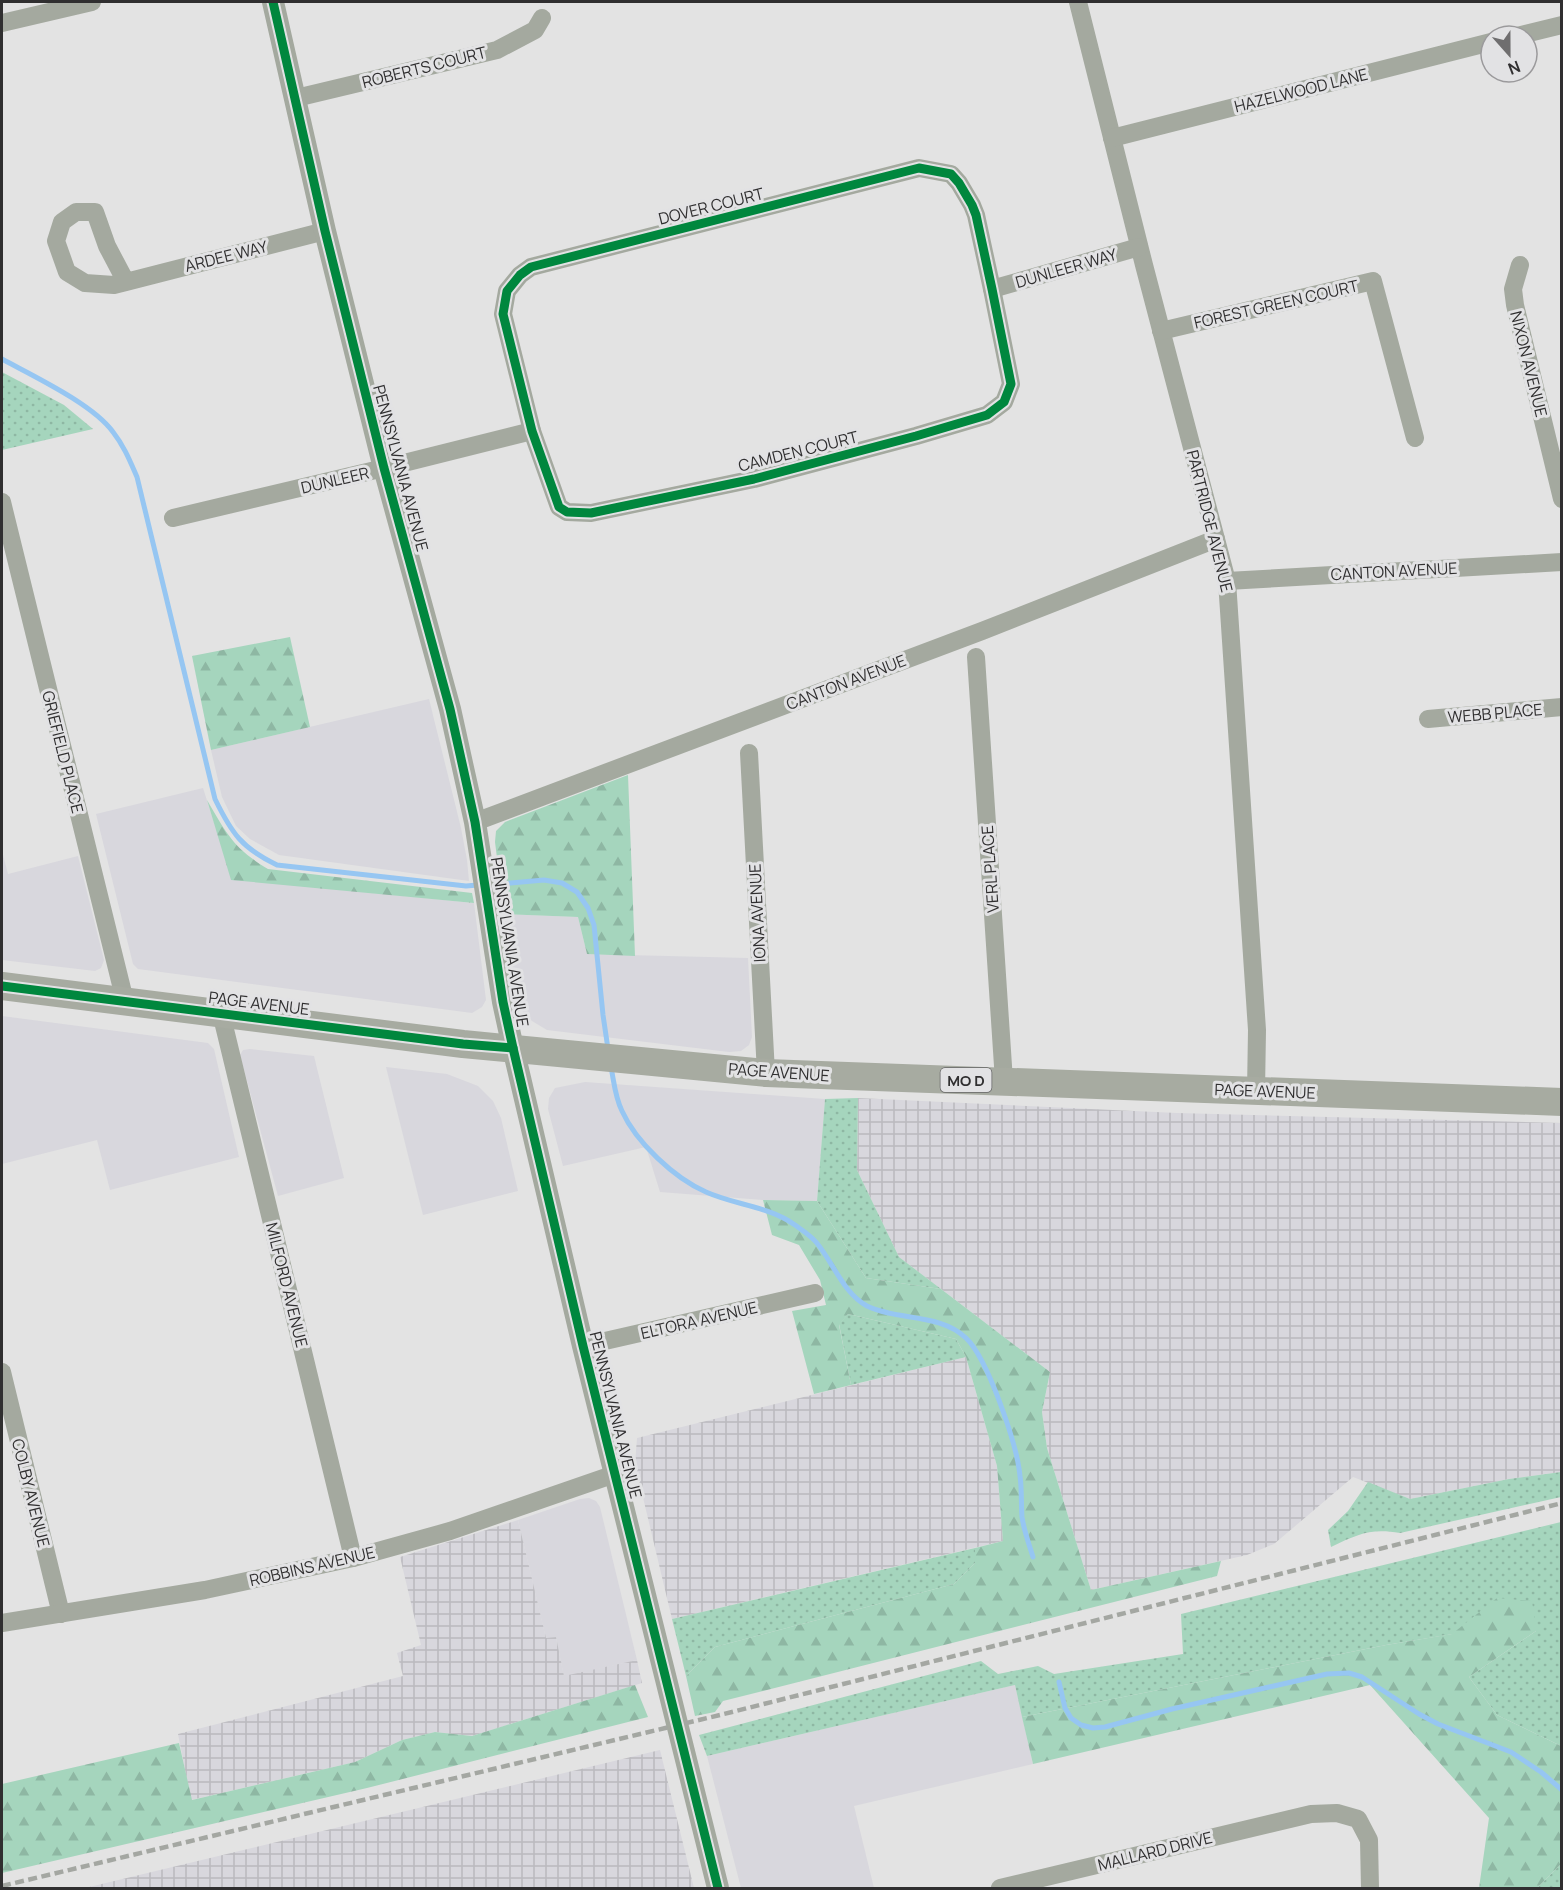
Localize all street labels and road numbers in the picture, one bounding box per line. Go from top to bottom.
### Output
street label: ROBERTS COURT [360,41,489,93]
street label: HAZELWOOD LANE [1232,63,1370,117]
street label: DOVER COURT [656,182,766,230]
street label: ARDEE WAY [182,235,270,277]
street label: DUNLEER WAY [1013,243,1119,293]
street label: FOREST GREEN COURT [1192,274,1361,334]
street label: NIXON AVENUE [1505,309,1553,419]
street label: PENNSYLVANIA AVENUE [368,382,434,554]
street label: CAMDEN COURT [736,425,861,477]
street label: PARTRIDGE AVENUE [1182,448,1238,594]
street label: DUNLEER [299,461,371,499]
street label: CANTON AVENUE [1330,557,1458,585]
street label: CANTON AVENUE [783,649,909,715]
street label: GRIEFIELD PLACE [37,688,89,816]
street label: WEBB PLACE [1447,698,1543,728]
street label: VERL PLACE [976,825,1004,913]
street label: PENNSYLVANIA AVENUE [486,856,534,1028]
street label: IONA AVENUE [743,863,771,963]
street label: PAGE AVENUE [207,986,311,1020]
street label: PAGE AVENUE [728,1057,830,1087]
road number: MO D [940,1068,992,1092]
street label: PAGE AVENUE [1214,1078,1316,1104]
street label: MILFORD AVENUE [261,1220,313,1350]
street label: ELTORA AVENUE [638,1296,760,1344]
street label: PENNSYLVANIA AVENUE [585,1329,647,1501]
street label: COLBY AVENUE [7,1436,55,1550]
street label: ROBBINS AVENUE [247,1541,377,1591]
street label: MALLARD DRIVE [1095,1826,1215,1876]

